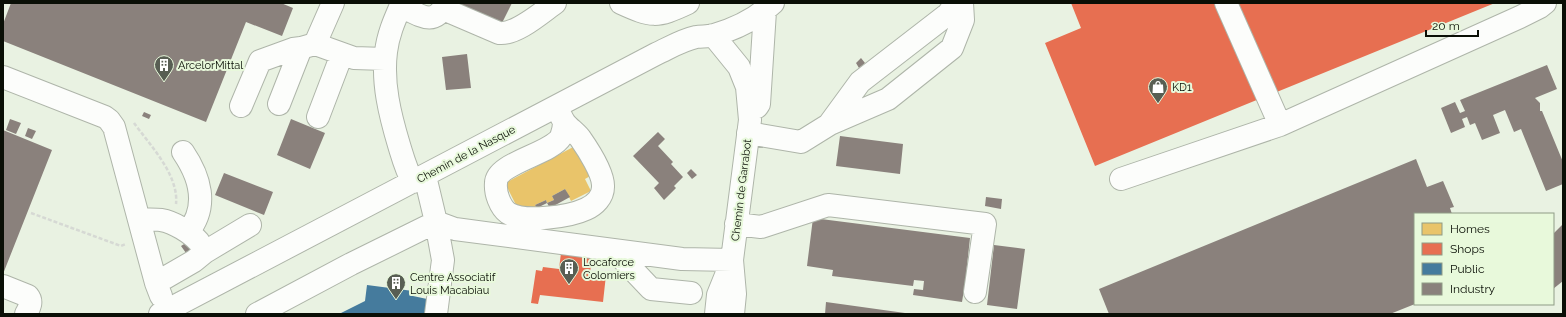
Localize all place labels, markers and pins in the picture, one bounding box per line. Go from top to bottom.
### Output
building icon: ArcelorMittal [153,54,175,82]
place label: ArcelorMittal [178,59,243,72]
shop icon: KD1 [1147,76,1169,104]
place label: KD1 [1172,81,1192,94]
place label: Locaforce Colomiers [583,256,635,282]
building icon: Locaforce Colomiers [558,257,580,285]
place label: Centre Associatif Louis Macabiau [410,271,496,297]
building icon: Centre Associatif Louis Macabiau [385,272,407,300]

